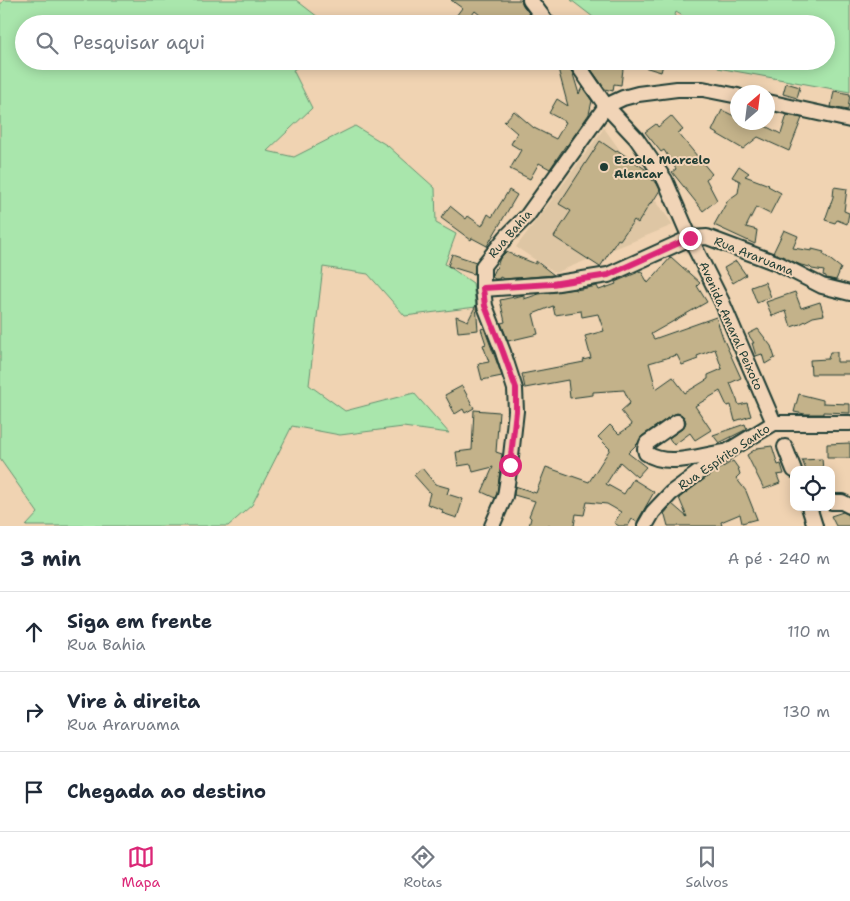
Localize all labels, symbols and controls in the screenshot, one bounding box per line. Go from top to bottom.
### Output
search box [15,15,835,70]
icon: search [33,29,61,57]
text: Pesquisar aqui [73,30,205,55]
north arrow [730,85,775,130]
place label: Escola Marcelo Alencar [614,152,710,182]
marker: Escola Marcelo Alencar [598,161,610,173]
street label: Rua Bahia [485,206,536,261]
route end [679,227,702,250]
street label: Rua Araruama [712,233,797,279]
street label: Avenida Amaral Peixoto [695,259,767,393]
street label: Rua Espírito Santo [675,420,773,494]
route start [499,454,522,477]
map controls [790,466,835,511]
button: locate [790,466,835,511]
text: 3 min [20,545,81,573]
text: A pé · 240 m [728,548,830,569]
text: Siga em frente [67,609,212,634]
icon: ahead [20,618,48,646]
text: 110 m [787,621,830,642]
text: Rua Bahia [67,634,145,655]
text: Vire à direita [67,689,200,714]
icon: right [20,698,48,726]
text: 130 m [783,701,830,722]
text: Rua Araruama [67,714,180,735]
icon: arrive [20,778,48,806]
text: Chegada ao destino [67,779,266,804]
tab: Mapa [122,843,160,891]
tab: Rotas [403,843,442,891]
tab: Salvos [686,843,728,891]

